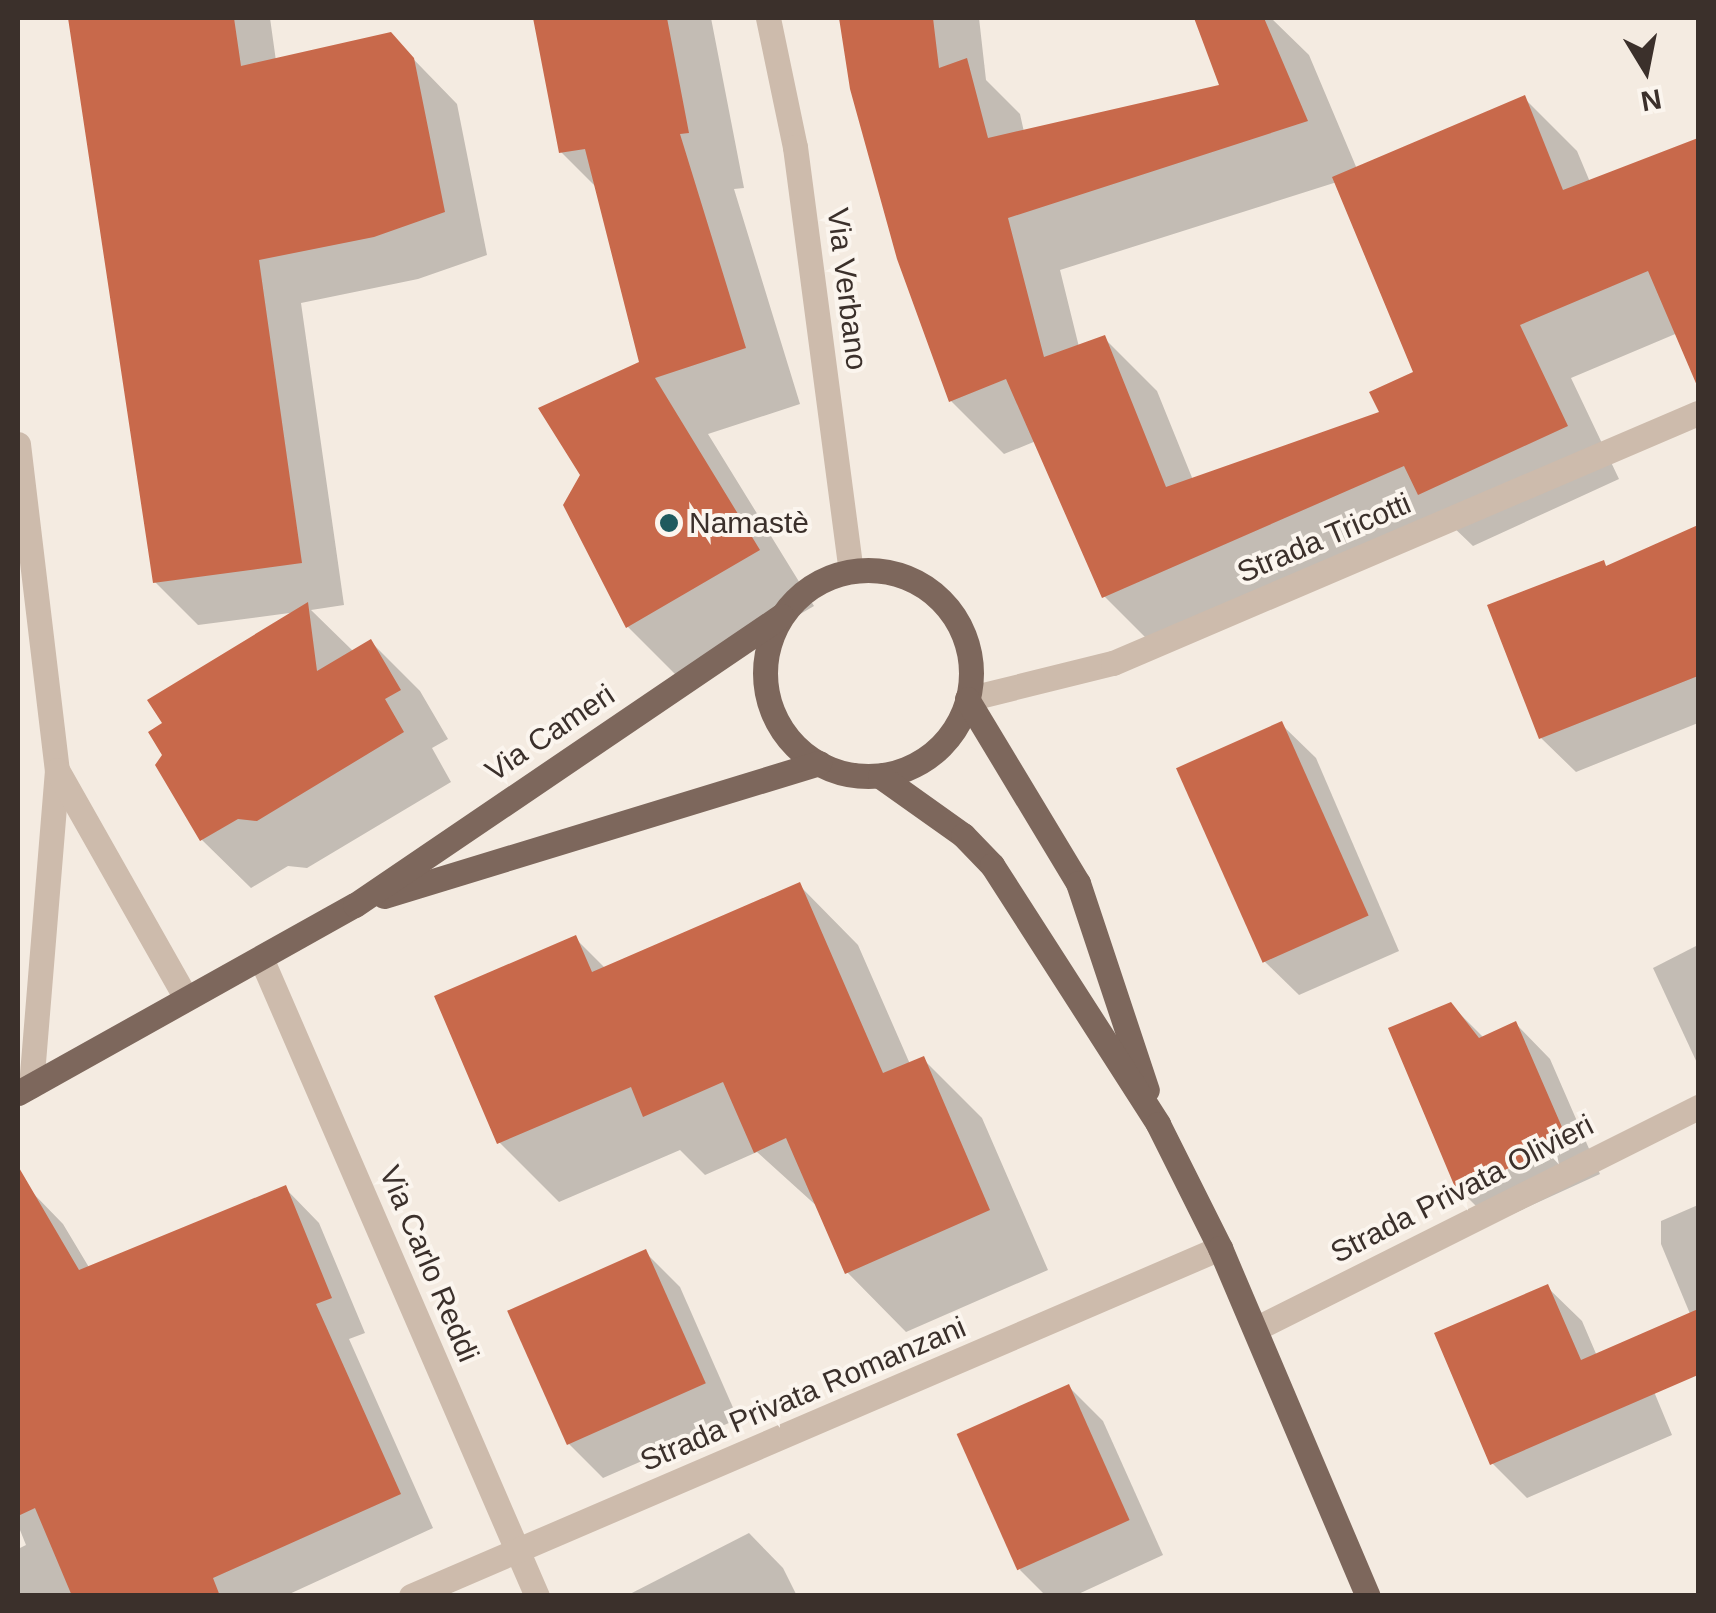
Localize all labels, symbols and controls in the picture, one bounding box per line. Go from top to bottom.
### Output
north arrow [1596,20,1696,120]
text: N [1639,83,1664,117]
street label: Via Verbano [819,206,875,372]
street label: Strada Tricotti [1232,485,1416,591]
place label: Namastè [689,505,809,541]
marker: Namastè [658,512,680,534]
street label: Via Cameri [479,677,621,789]
street label: Strada Privata Olivieri [1325,1107,1599,1271]
street label: Via Carlo Reddi [371,1161,487,1367]
street label: Strada Privata Romanzani [635,1309,971,1479]

